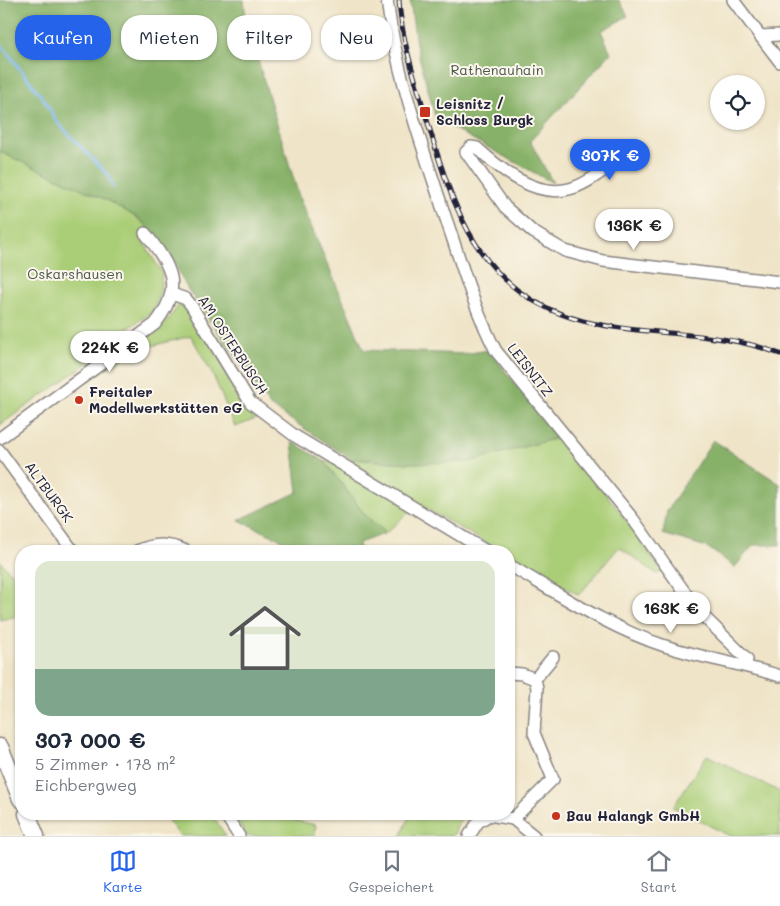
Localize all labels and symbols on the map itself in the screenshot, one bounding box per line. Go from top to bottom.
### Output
park label: Rathenauhain [450,60,544,79]
place label: Leisnitz / Schloss Burgk [436,94,533,129]
marker: Leisnitz / Schloss Burgk [418,105,432,119]
pin: 307K € [569,138,651,181]
pin: 136K € [593,208,675,251]
park label: Oskarshausen [27,264,123,283]
street label: AM OSTERBUSCH [194,291,273,398]
pin: 224K € [69,330,151,373]
street label: LEISNITZ [503,339,557,400]
place label: Freitaler Modellwerkstätten eG [89,382,243,417]
marker: Freitaler Modellwerkstätten eG [73,394,85,406]
street label: ALTBURGK [21,458,78,526]
pin: 163K € [630,592,712,634]
place label: Bau Halangk GmbH [566,806,700,825]
marker: Bau Halangk GmbH [550,810,562,822]

